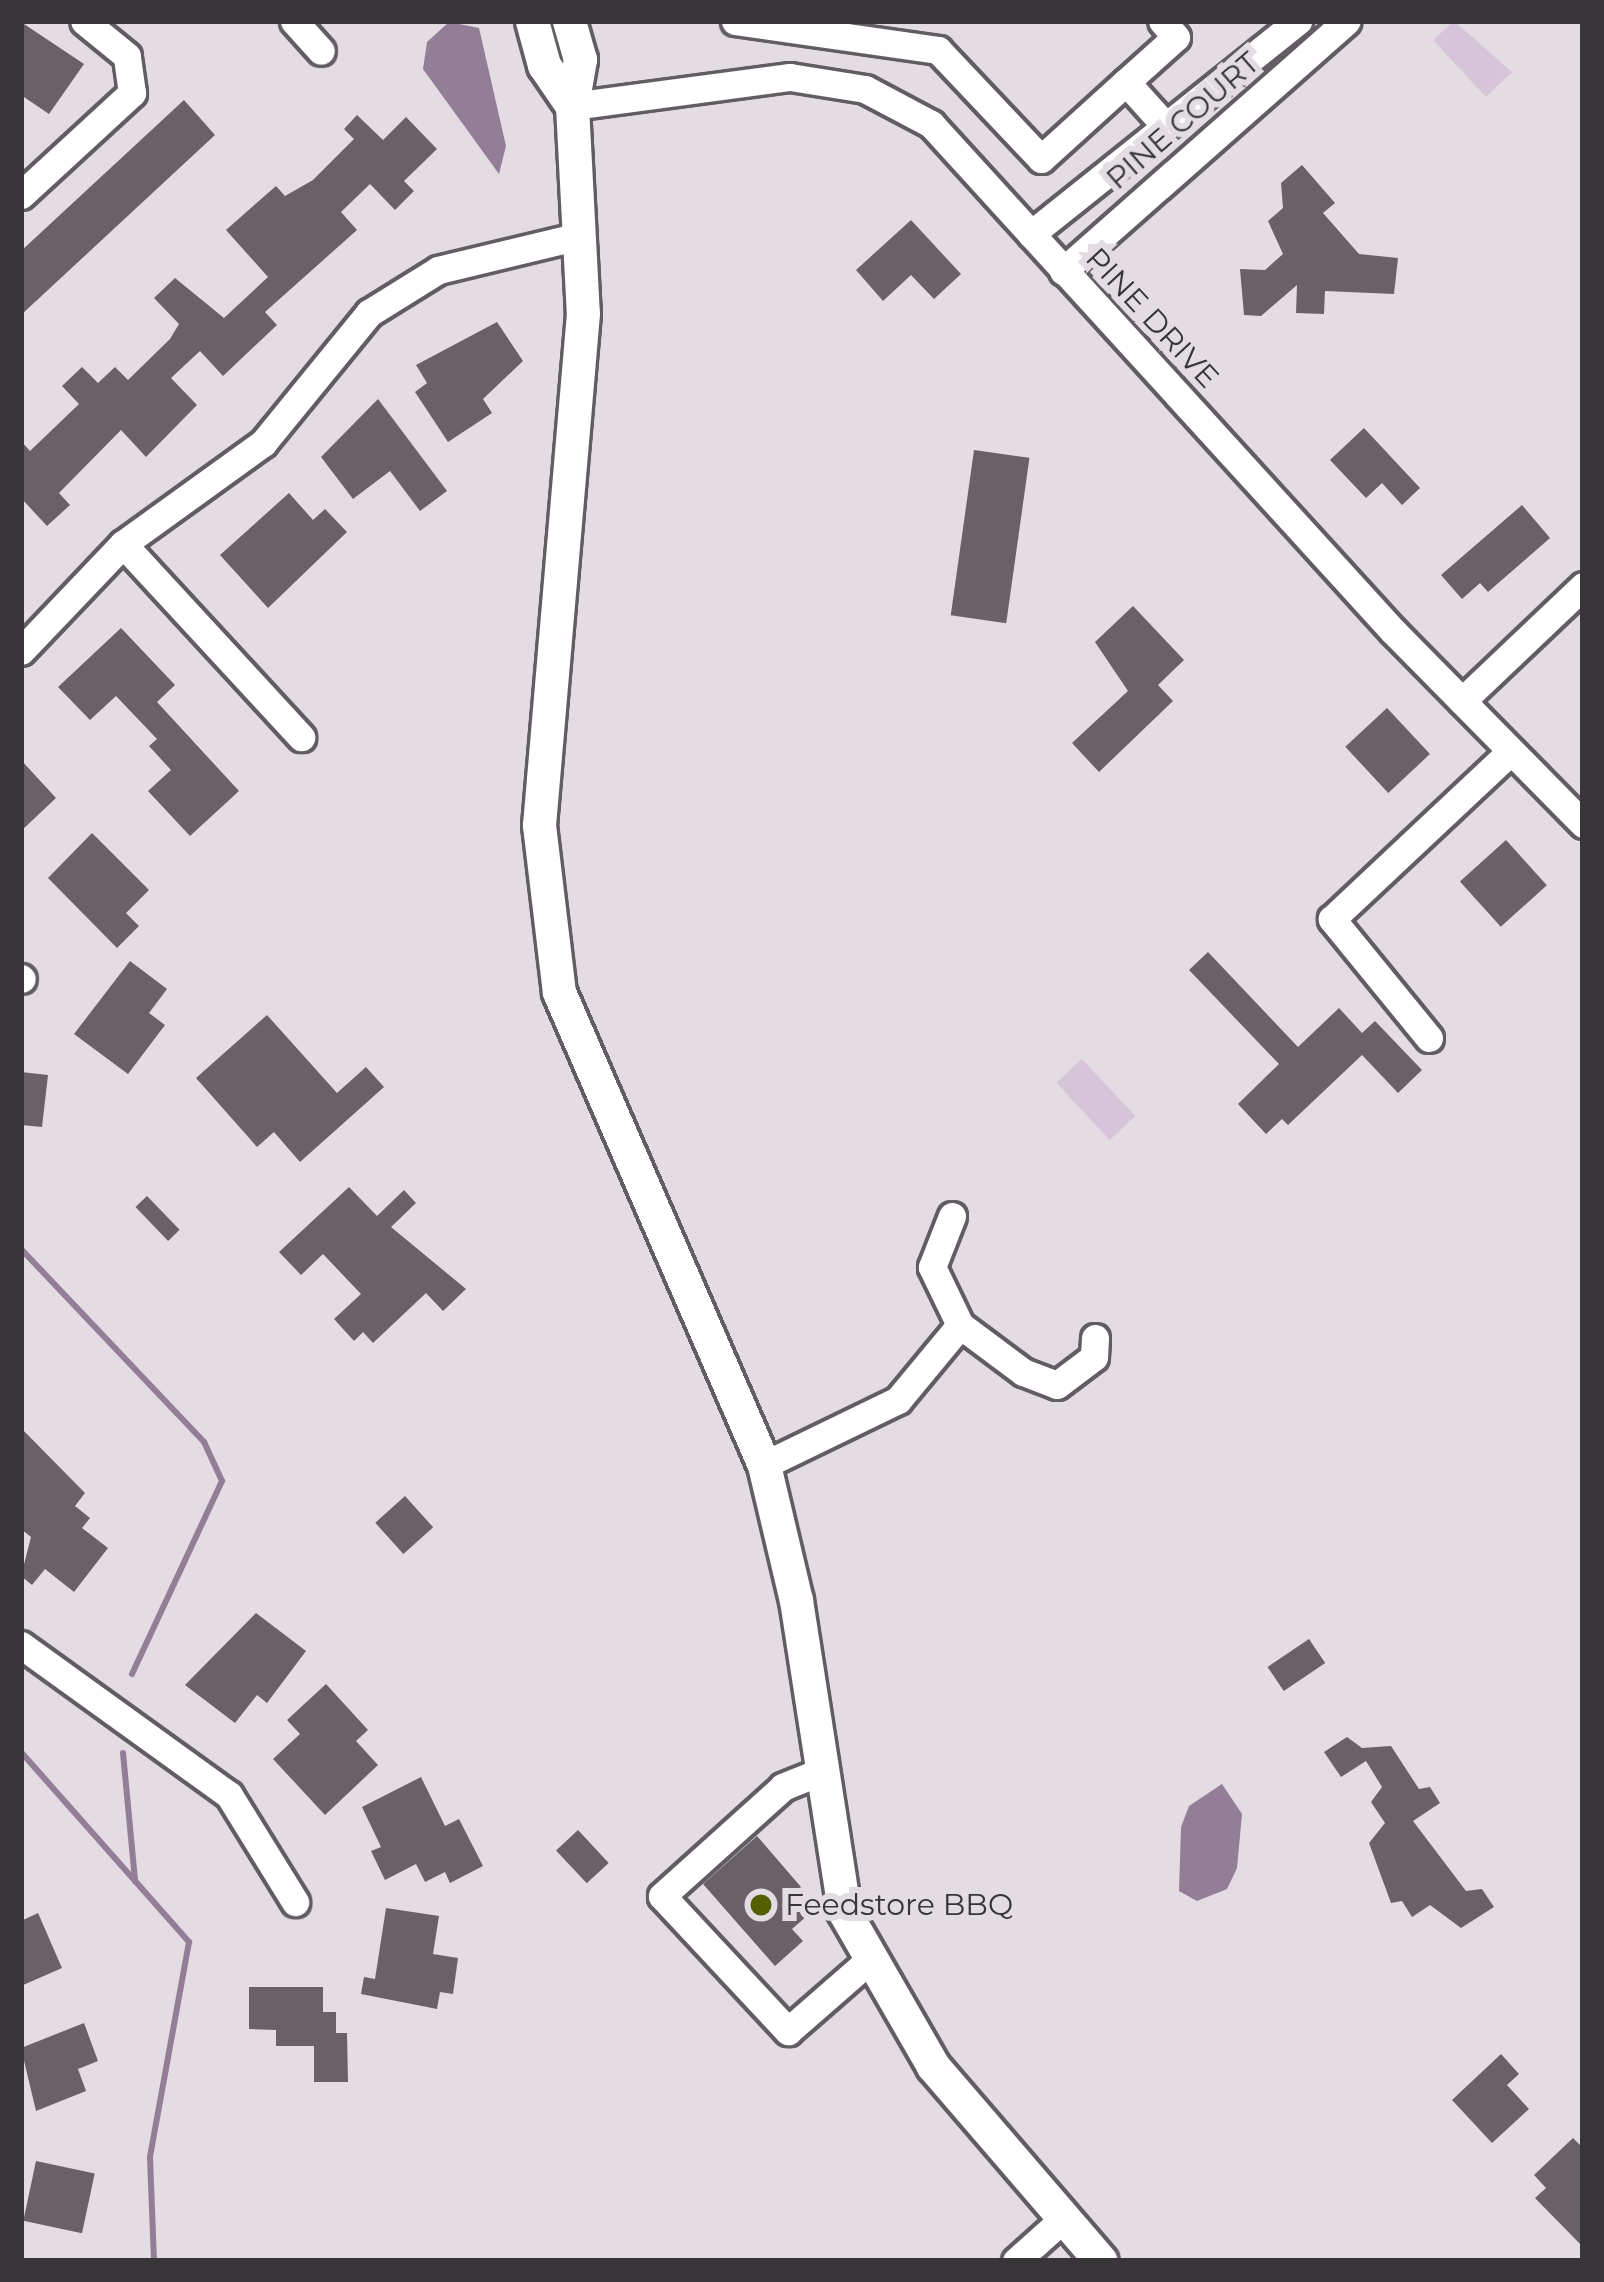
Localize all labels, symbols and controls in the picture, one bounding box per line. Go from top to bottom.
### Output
street label: PINE COURT [1099,45,1267,197]
street label: PINE DRIVE [1078,241,1226,395]
place label: Feedstore BBQ [785,1887,1013,1923]
marker: Feedstore BBQ [748,1892,774,1918]

